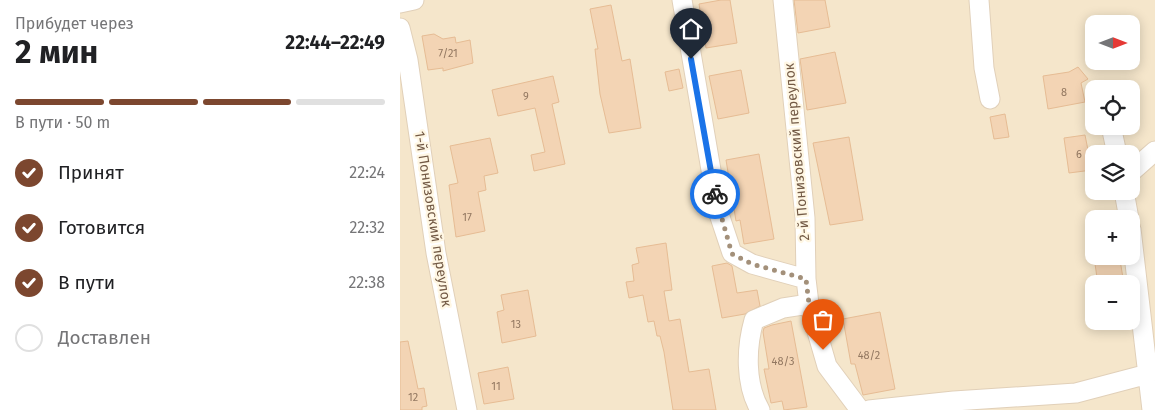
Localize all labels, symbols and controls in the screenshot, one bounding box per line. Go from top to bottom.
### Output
pin [670,8,712,59]
text: Прибудет через [15,14,134,33]
icon: home [677,15,705,43]
north arrow [1085,15,1140,70]
map controls [1085,15,1140,330]
text: 22:44–22:49 [285,31,385,54]
text: 2 мин [15,33,98,71]
house number: 7/21 [438,47,458,60]
street label: 2-й Понизовский переулок [781,62,813,242]
button: locate [1085,80,1140,135]
house number: 8 [1061,86,1067,99]
house number: 9 [523,90,529,103]
text: В пути · 50 m [15,113,110,132]
street label: 1-й Понизовский переулок [411,130,455,309]
button: layers [1085,145,1140,200]
house number: 6 [1076,148,1082,161]
icon: check [15,159,43,187]
text: Принят [58,161,124,184]
text: 22:24 [349,163,385,182]
courier [690,169,740,219]
icon: bike [701,180,729,208]
button: + [1085,210,1140,265]
house number: 17 [462,211,472,224]
icon: check [15,214,43,242]
text: Готовится [58,216,145,239]
text: 22:32 [349,218,385,237]
icon: check [15,269,43,297]
text: В пути [58,271,115,294]
text: 22:38 [348,273,385,292]
button: − [1085,275,1140,330]
pin [802,299,844,350]
icon: bag [809,306,837,334]
house number: 13 [511,318,521,331]
text: Доставлен [58,326,151,349]
house number: 48/2 [858,349,880,362]
house number: 48/3 [772,355,794,368]
house number: 11 [491,380,501,393]
house number: 12 [408,391,418,404]

